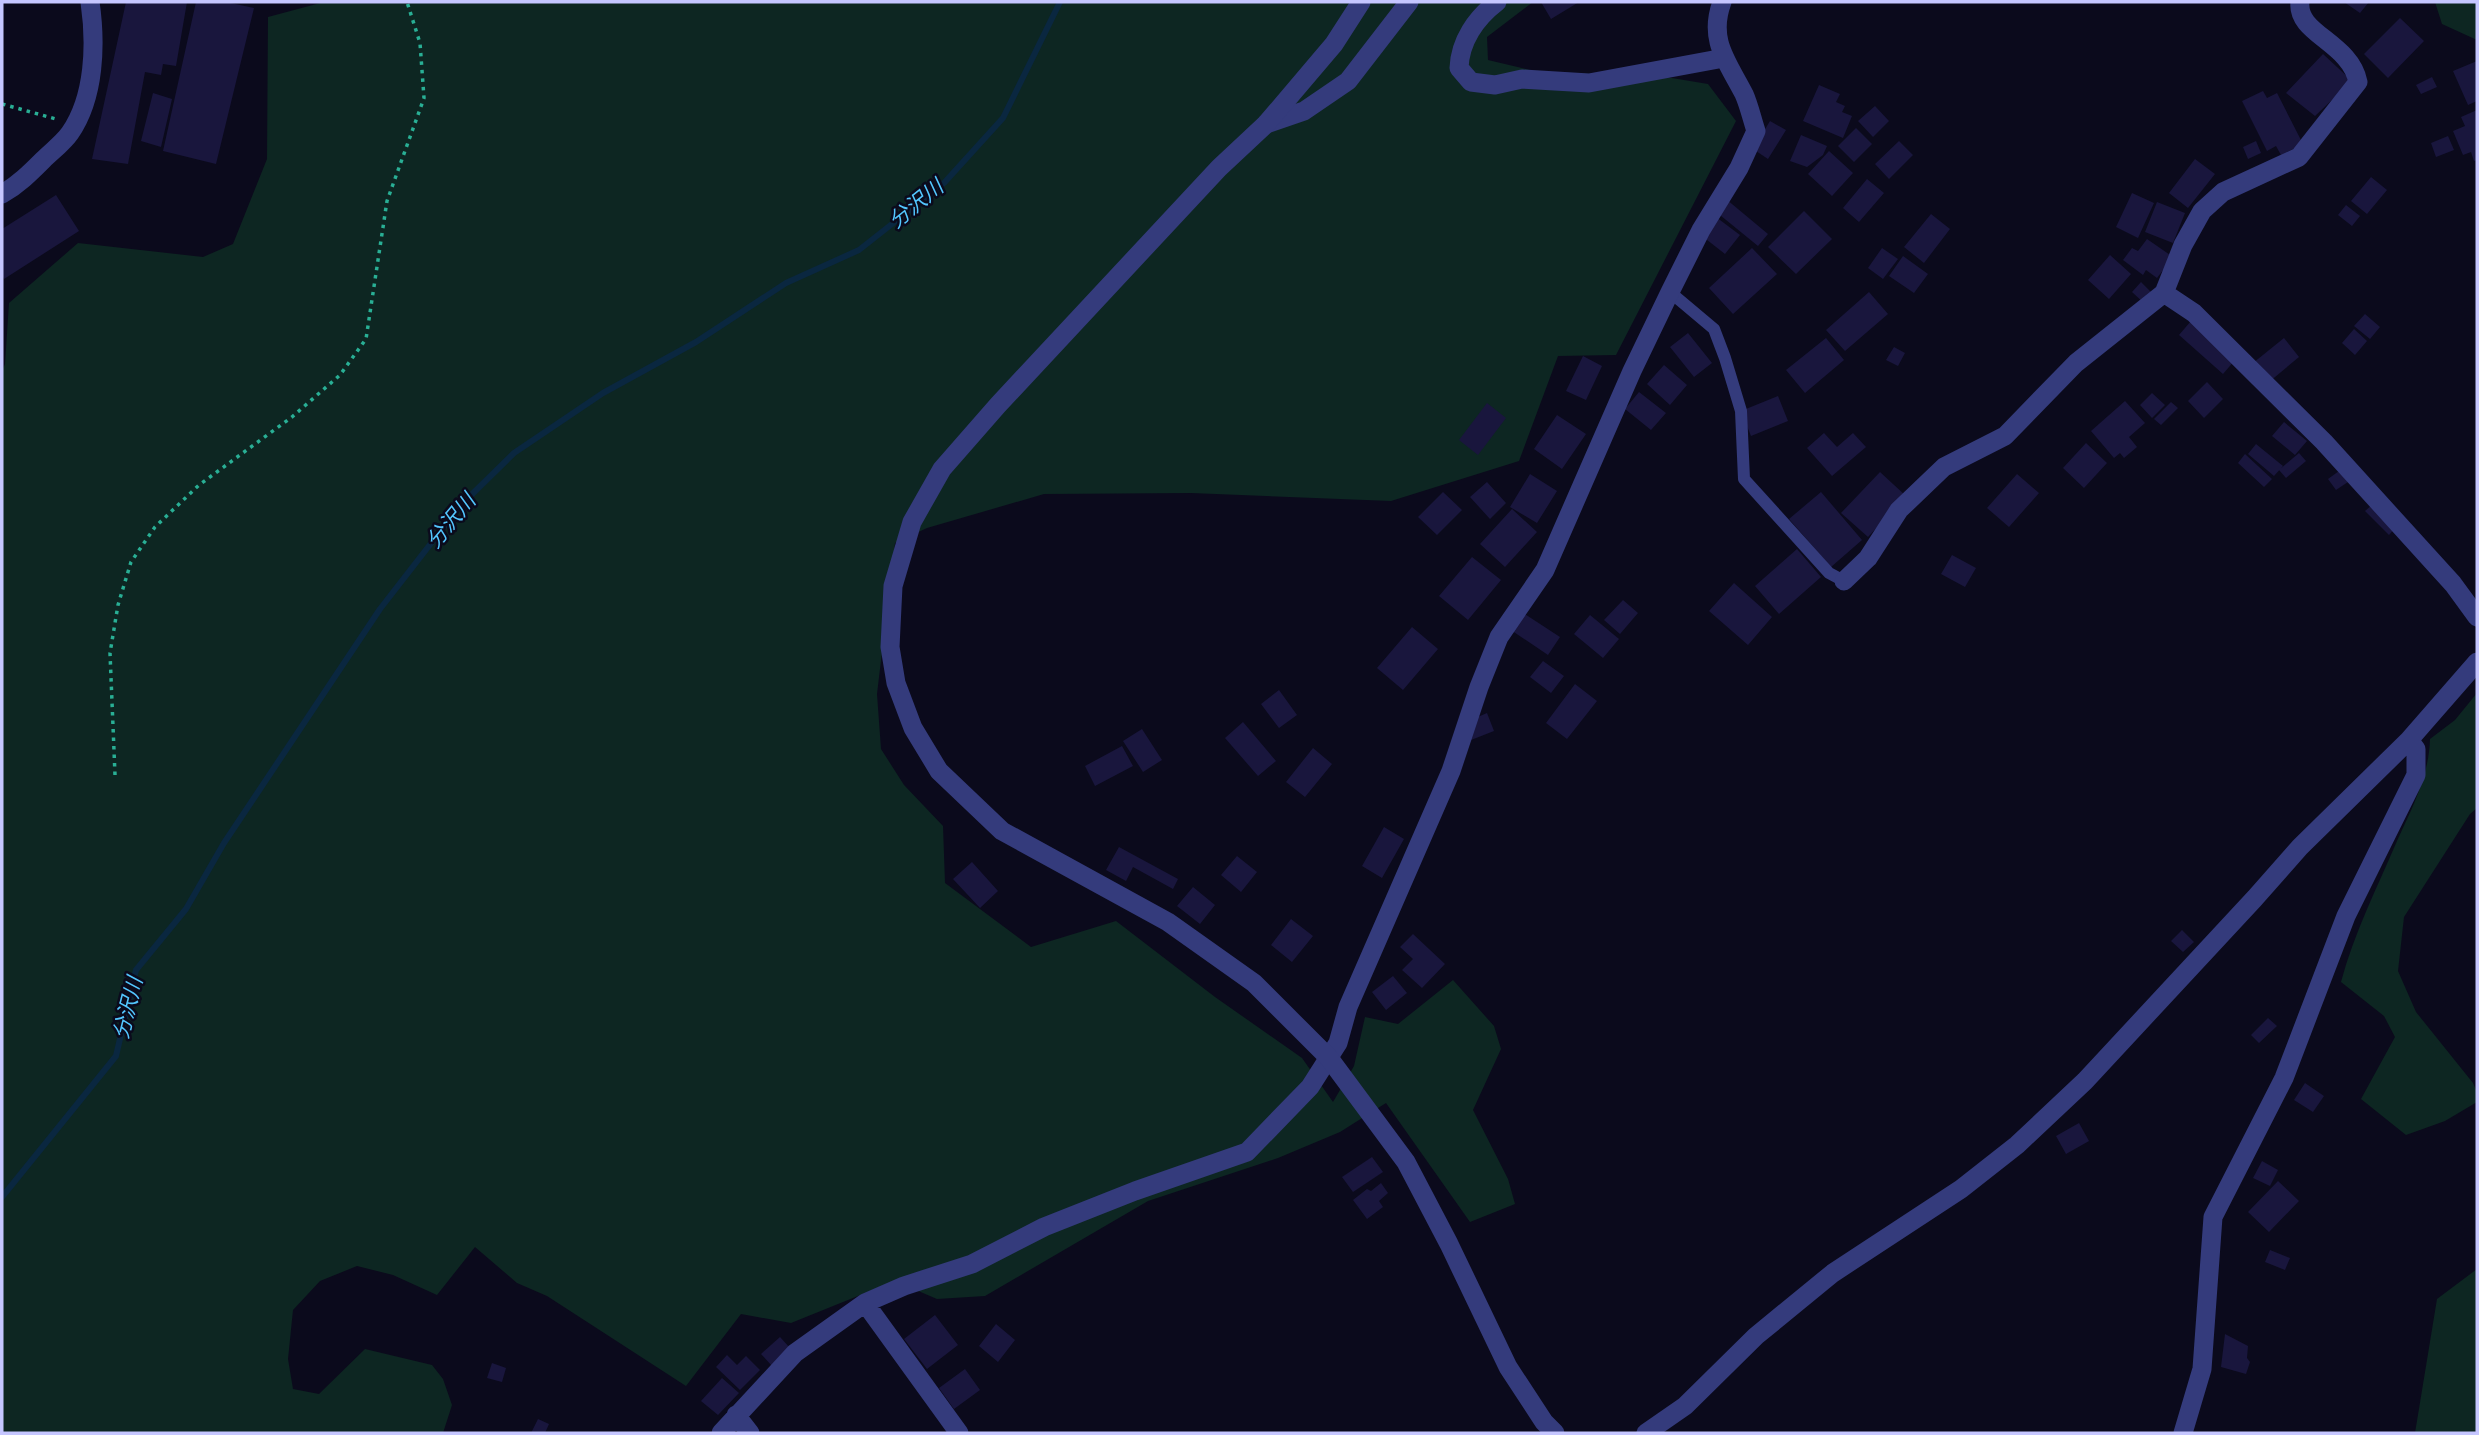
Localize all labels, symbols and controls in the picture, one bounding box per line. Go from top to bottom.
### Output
water label: 分沢川 [884,174,950,233]
water label: 分沢川 [422,488,482,553]
water label: 分沢川 [109,973,148,1041]

